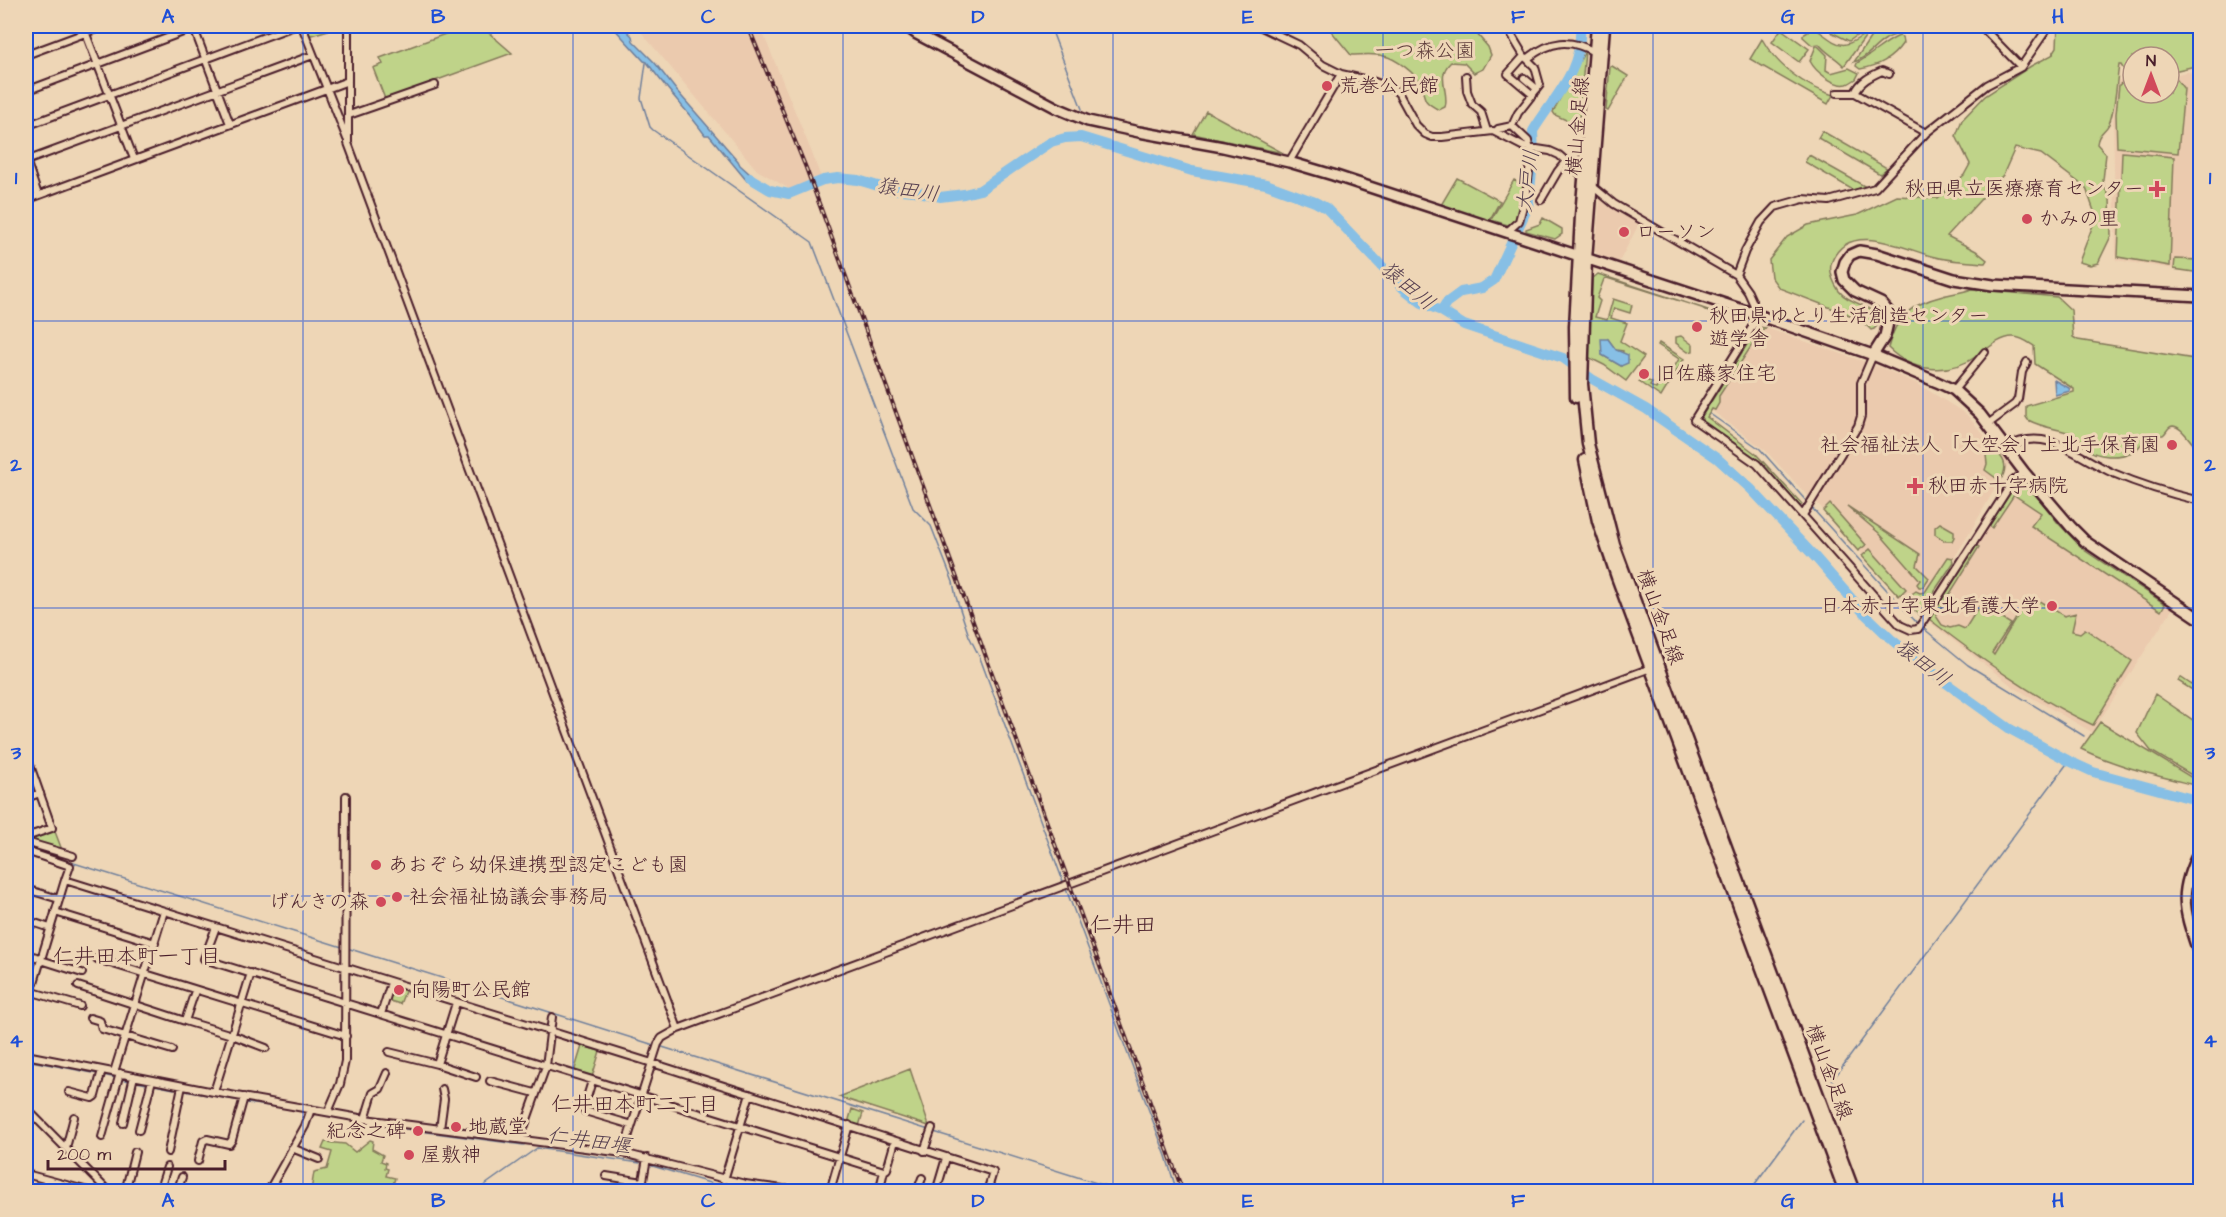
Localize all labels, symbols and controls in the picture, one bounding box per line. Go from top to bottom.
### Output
text: A [162,3,175,31]
text: B [431,3,446,31]
text: C [701,3,716,31]
text: D [972,3,985,31]
text: E [1242,3,1254,31]
text: F [1511,3,1526,31]
text: G [1781,3,1795,31]
text: H [2052,3,2064,31]
park label: 一つ森公園 [1375,37,1475,65]
north arrow [2121,45,2181,105]
text: N [2146,50,2156,72]
place label: 荒巻公民館 [1339,72,1439,100]
street label: 横山金足線 [1560,75,1596,177]
marker: 荒巻公民館 [1320,79,1334,93]
water label: 大戸川 [1510,148,1546,214]
text: 1 [15,164,18,192]
text: 1 [2209,164,2212,192]
water label: 猿田川 [875,171,941,209]
place label: 秋田県立医療療育センター [1905,175,2144,203]
marker: 秋田県立医療療育センター [2148,180,2166,198]
place label: かみの里 [2039,205,2119,233]
marker: かみの里 [2020,212,2034,226]
place label: ローソン [1636,218,1716,246]
marker: ローソン [1617,225,1631,239]
water label: 猿田川 [1375,255,1441,317]
place label: 秋田県ゆとり生活創造センター 遊学舎 [1709,302,1988,353]
marker: 秋田県ゆとり生活創造センター 遊学舎 [1690,320,1704,334]
place label: 旧佐藤家住宅 [1656,360,1776,388]
marker: 旧佐藤家住宅 [1637,367,1651,381]
place label: 社会福祉法人「大空会」上北手保育園 [1820,431,2160,459]
marker: 社会福祉法人「大空会」上北手保育園 [2165,438,2179,452]
text: 2 [9,451,22,479]
text: 2 [2203,451,2216,479]
place label: 秋田赤十字病院 [1928,472,2068,500]
marker: 秋田赤十字病院 [1906,477,1924,495]
street label: 横山金足線 [1630,565,1690,669]
place label: 日本赤十字東北看護大学 [1820,592,2040,620]
marker: 日本赤十字東北看護大学 [2045,599,2059,613]
water label: 猿田川 [1889,632,1957,694]
text: 3 [10,739,22,767]
text: 3 [2204,739,2216,767]
place label: あおぞら幼保連携型認定こども園 [388,851,688,879]
marker: あおぞら幼保連携型認定こども園 [369,858,383,872]
place label: 社会福祉協議会事務局 [409,883,609,911]
place label: げんきの森 [269,888,369,916]
marker: 社会福祉協議会事務局 [390,890,404,904]
marker: げんきの森 [374,895,388,909]
district label: 仁井田 [1090,910,1156,941]
district label: 仁井田本町一丁目 [53,942,221,971]
place label: 向陽町公民館 [411,976,531,1004]
marker: 向陽町公民館 [392,983,406,997]
street label: 横山金足線 [1799,1020,1859,1124]
text: 4 [9,1027,23,1055]
text: 4 [2203,1027,2217,1055]
district label: 仁井田本町二丁目 [551,1090,719,1119]
place label: 地蔵堂 [468,1113,528,1141]
place label: 紀念之碑 [326,1117,406,1145]
marker: 地蔵堂 [449,1120,463,1134]
water label: 仁井田堰 [545,1121,635,1161]
marker: 紀念之碑 [411,1124,425,1138]
scale bar [48,1133,225,1171]
place label: 屋敷神 [421,1141,481,1169]
text: 200 m [57,1142,111,1167]
marker: 屋敷神 [402,1148,416,1162]
text: A [162,1187,175,1215]
text: B [431,1187,446,1215]
text: C [701,1187,716,1215]
text: D [972,1187,985,1215]
text: E [1242,1187,1254,1215]
text: F [1511,1187,1526,1215]
text: G [1781,1187,1795,1215]
text: H [2052,1187,2064,1215]

